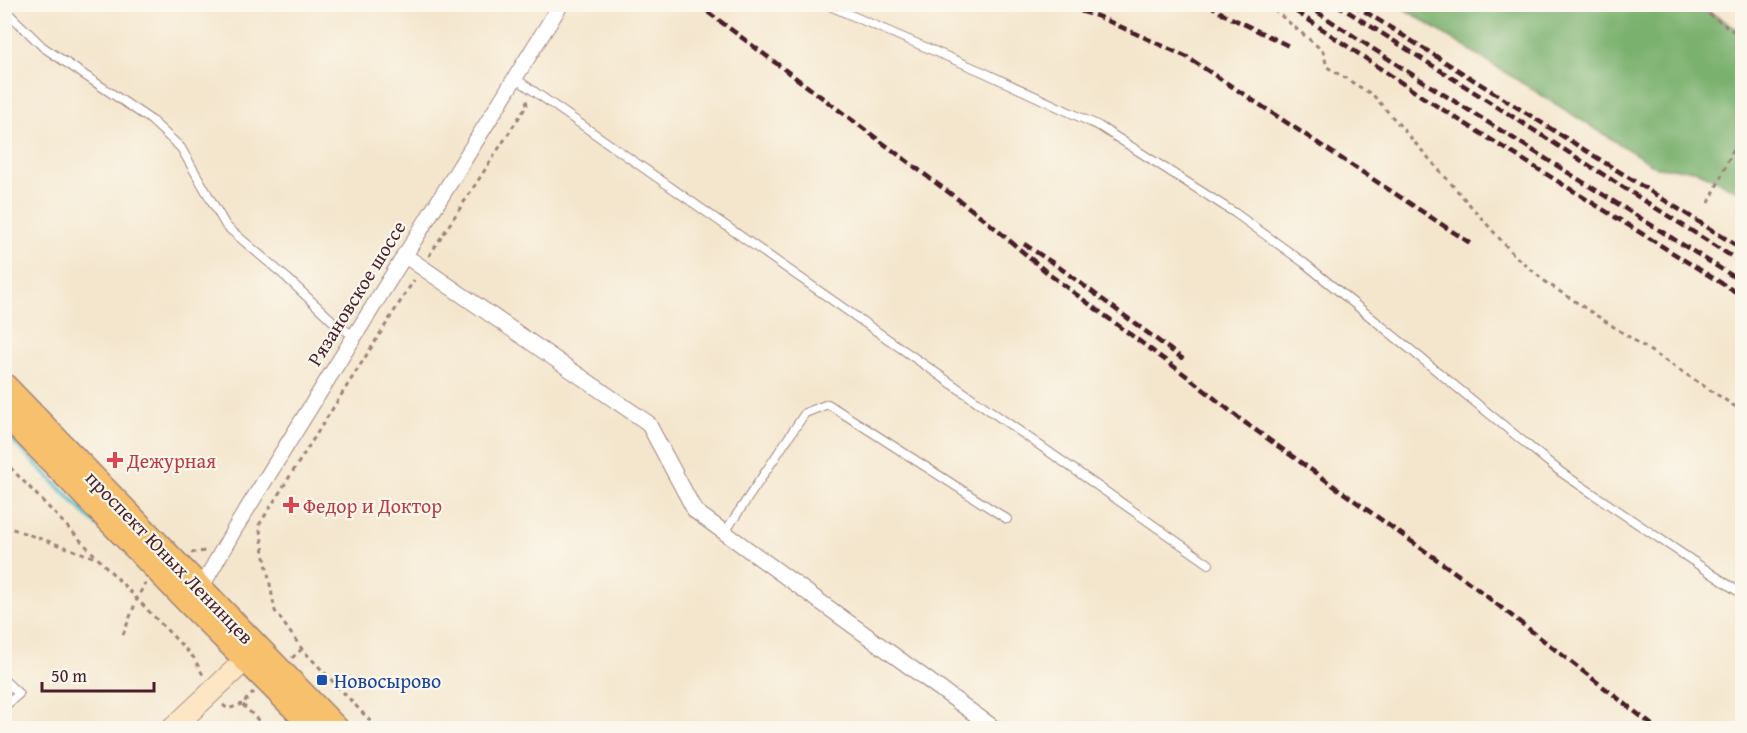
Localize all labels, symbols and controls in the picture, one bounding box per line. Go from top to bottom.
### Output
street label: Рязановское шоссе [300,215,412,371]
place label: Дежурная [126,446,216,475]
marker: Дежурная [108,453,122,467]
street label: проспект Юных Ленинцев [79,464,261,650]
place label: Федор и Доктор [303,491,442,520]
marker: Федор и Доктор [284,498,298,512]
scale bar [42,655,154,693]
text: 50 m [51,662,87,689]
place label: Новосырово [334,666,441,695]
marker: Новосырово [315,673,329,687]

